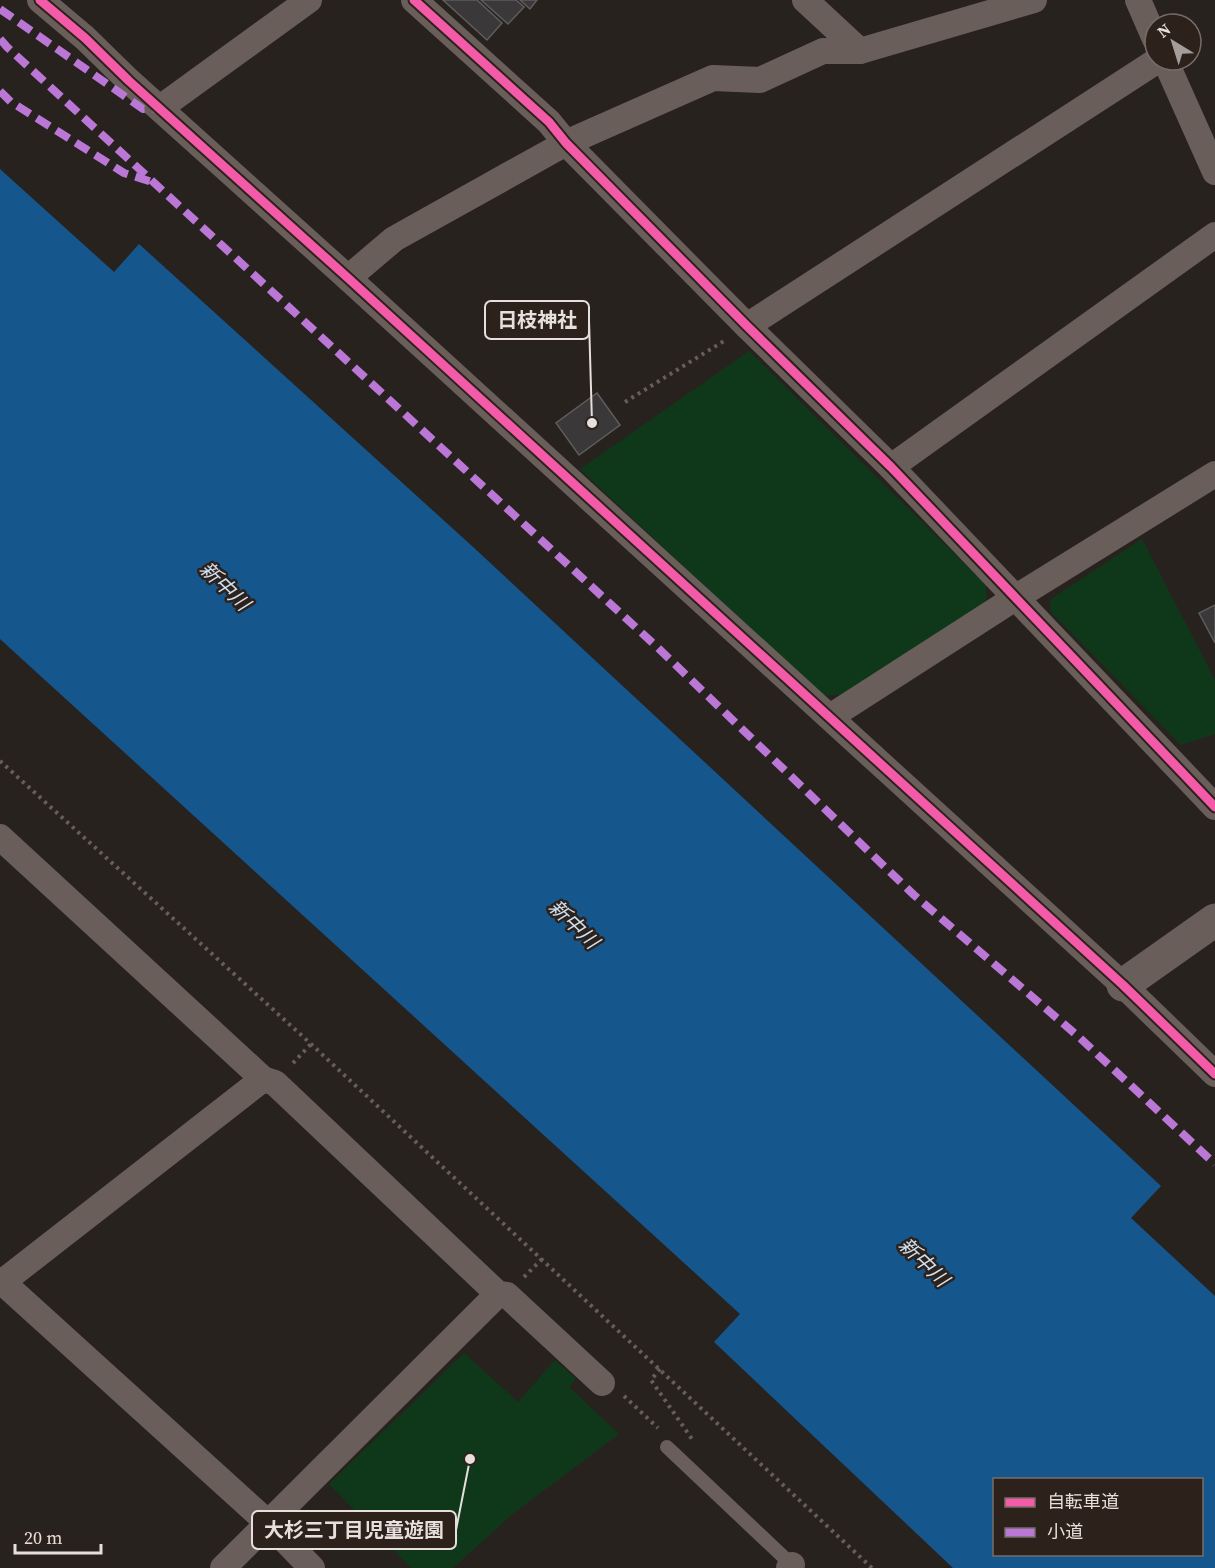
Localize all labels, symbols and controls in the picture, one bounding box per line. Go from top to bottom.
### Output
north arrow [1143,12,1203,72]
text: N [1152,18,1175,42]
callout: 日枝神社 [485,301,589,339]
text: 日枝神社 [497,306,577,334]
water label: 新中川 [194,555,258,618]
water label: 新中川 [543,893,607,956]
water label: 新中川 [893,1231,957,1294]
legend [993,1478,1203,1556]
text: 自転車道 [1047,1489,1119,1514]
callout: 大杉三丁目児童遊園 [252,1511,456,1549]
text: 大杉三丁目児童遊園 [264,1516,444,1544]
scale bar [15,1517,100,1555]
text: 小道 [1047,1519,1083,1544]
text: 20 m [24,1525,62,1550]

